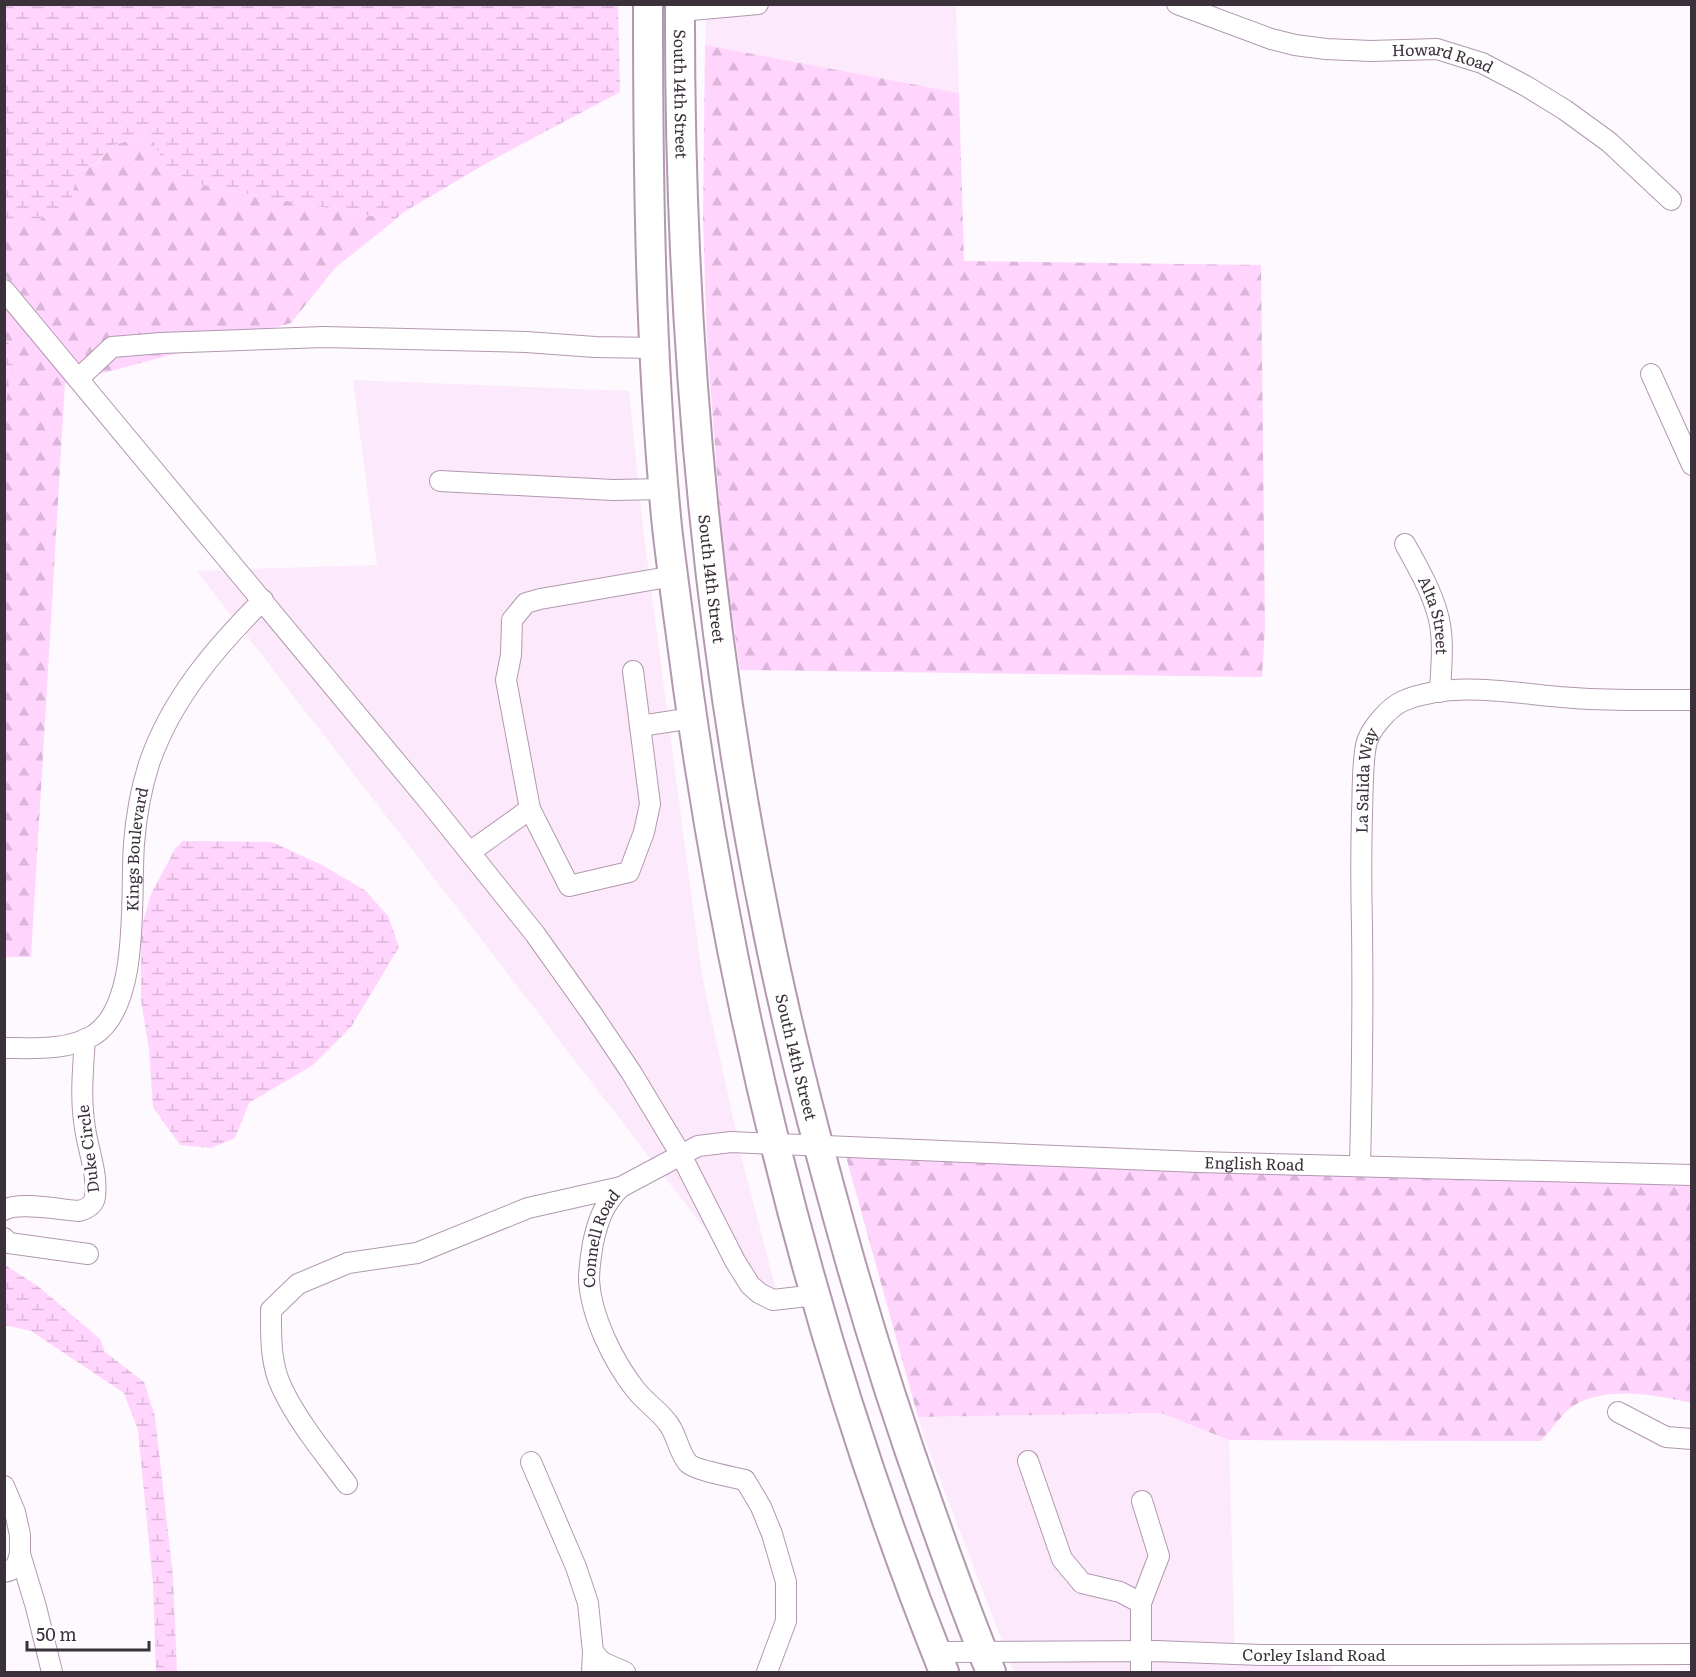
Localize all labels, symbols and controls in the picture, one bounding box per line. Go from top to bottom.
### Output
street label: South 14th Street [669,29,695,160]
street label: Howard Road [1391,36,1498,78]
street label: South 14th Street [693,513,732,645]
street label: Alta Street [1413,571,1455,655]
street label: La Salida Way [1349,721,1383,834]
street label: Kings Boulevard [119,784,153,912]
street label: South 14th Street [770,991,824,1123]
street label: Duke Circle [70,1104,104,1195]
street label: English Road [1204,1149,1305,1176]
street label: Connell Road [576,1183,625,1289]
scale bar [27,1614,148,1652]
text: 50 m [36,1620,77,1647]
street label: Corley Island Road [1242,1641,1386,1666]

